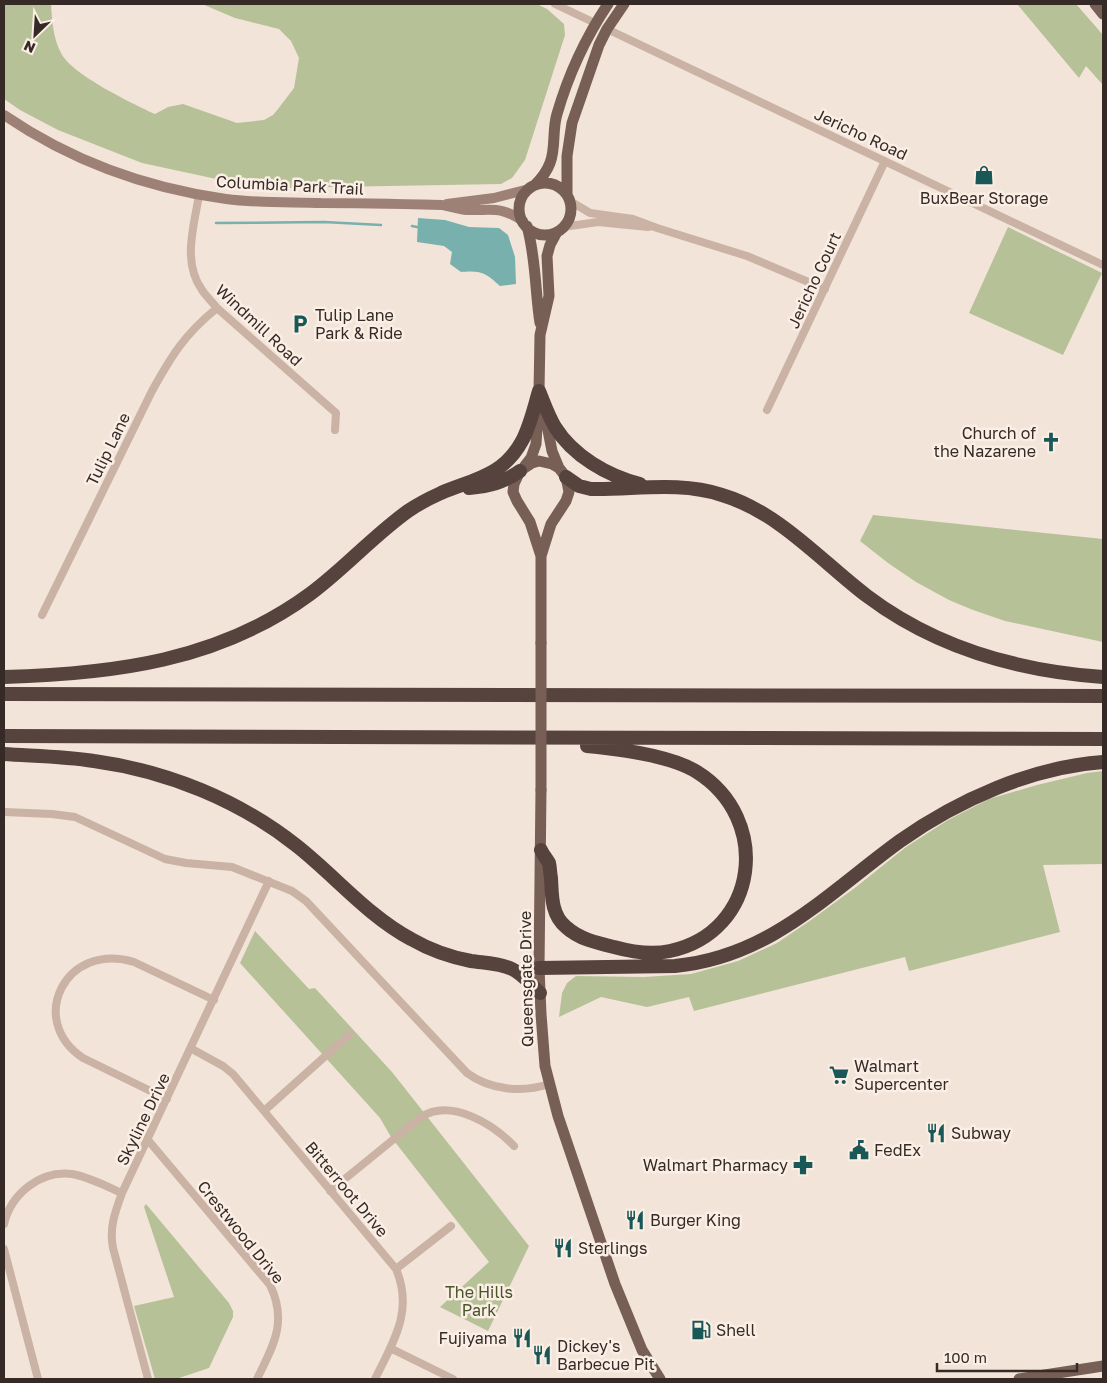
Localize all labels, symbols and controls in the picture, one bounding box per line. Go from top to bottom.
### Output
north arrow [10,10,60,60]
text: N [21,37,38,57]
street label: Jericho Road [811,104,911,164]
shop icon: BuxBear Storage [973,164,995,186]
street label: Columbia Park Trail [215,171,365,199]
place label: BuxBear Storage [920,188,1048,208]
street label: Jericho Court [783,229,845,331]
street label: Windmill Road [212,280,306,370]
place label: Tulip Lane Park & Ride [315,305,403,343]
parking icon: Tulip Lane Park & Ride [289,313,311,335]
street label: Tulip Lane [82,409,134,489]
place label: Church of the Nazarene [934,423,1036,461]
church icon: Church of the Nazarene [1040,431,1062,453]
street label: Queensgate Drive [515,911,537,1047]
place label: Walmart Supercenter [854,1056,949,1094]
supermarket icon: Walmart Supercenter [828,1064,850,1086]
street label: Skyline Drive [112,1069,174,1169]
restaurant icon: Subway [925,1122,947,1144]
place label: Subway [951,1123,1011,1143]
street label: Bitterroot Drive [301,1137,393,1241]
public building icon: FedEx [848,1139,870,1161]
place label: FedEx [874,1140,921,1160]
pharmacy icon: Walmart Pharmacy [792,1154,814,1176]
place label: Walmart Pharmacy [643,1155,788,1175]
street label: Crestwood Drive [193,1176,289,1288]
restaurant icon: Burger King [624,1209,646,1231]
place label: Burger King [650,1210,741,1230]
restaurant icon: Sterlings [552,1237,574,1259]
place label: Sterlings [578,1238,647,1258]
park label: The Hills Park [445,1282,513,1320]
fuel station icon: Shell [690,1319,712,1341]
place label: Shell [716,1320,756,1340]
restaurant icon: Fujiyama [511,1327,533,1349]
place label: Fujiyama [439,1328,507,1348]
place label: Dickey's Barbecue Pit [557,1336,655,1374]
scale bar [937,1340,1077,1372]
restaurant icon: Dickey's Barbecue Pit [531,1344,553,1366]
text: 100 m [944,1348,987,1366]

